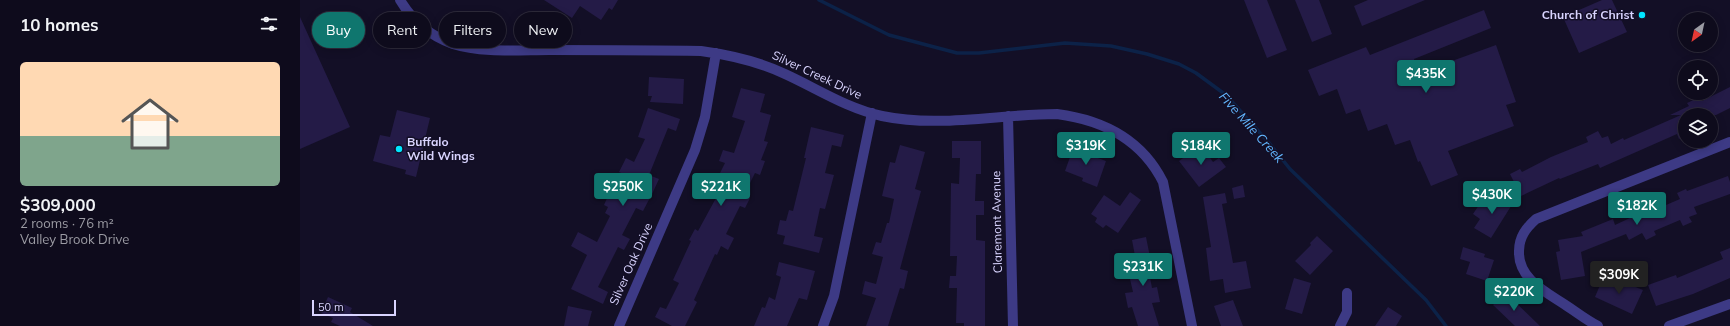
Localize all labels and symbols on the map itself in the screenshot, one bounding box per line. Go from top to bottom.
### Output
place label: Church of Christ [1542,7,1634,22]
marker: Church of Christ [1637,10,1647,20]
north arrow [1678,12,1718,52]
street label: Silver Creek Drive [770,47,864,102]
pin: $435K [1398,60,1454,94]
water label: Five Mile Creek [1216,88,1288,166]
pin: $319K [1058,132,1114,166]
pin: $184K [1173,132,1229,166]
place label: Buffalo Wild Wings [407,134,475,163]
marker: Buffalo Wild Wings [394,144,404,154]
street label: Claremont Avenue [988,171,1005,273]
pin: $250K [595,173,651,207]
pin: $221K [693,173,749,207]
pin: $430K [1464,181,1520,215]
pin: $182K [1609,192,1665,226]
street label: Silver Oak Drive [606,220,655,307]
pin: $231K [1115,253,1171,287]
pin: $309K [1591,261,1647,295]
pin: $220K [1486,278,1542,312]
scale bar [312,298,396,317]

